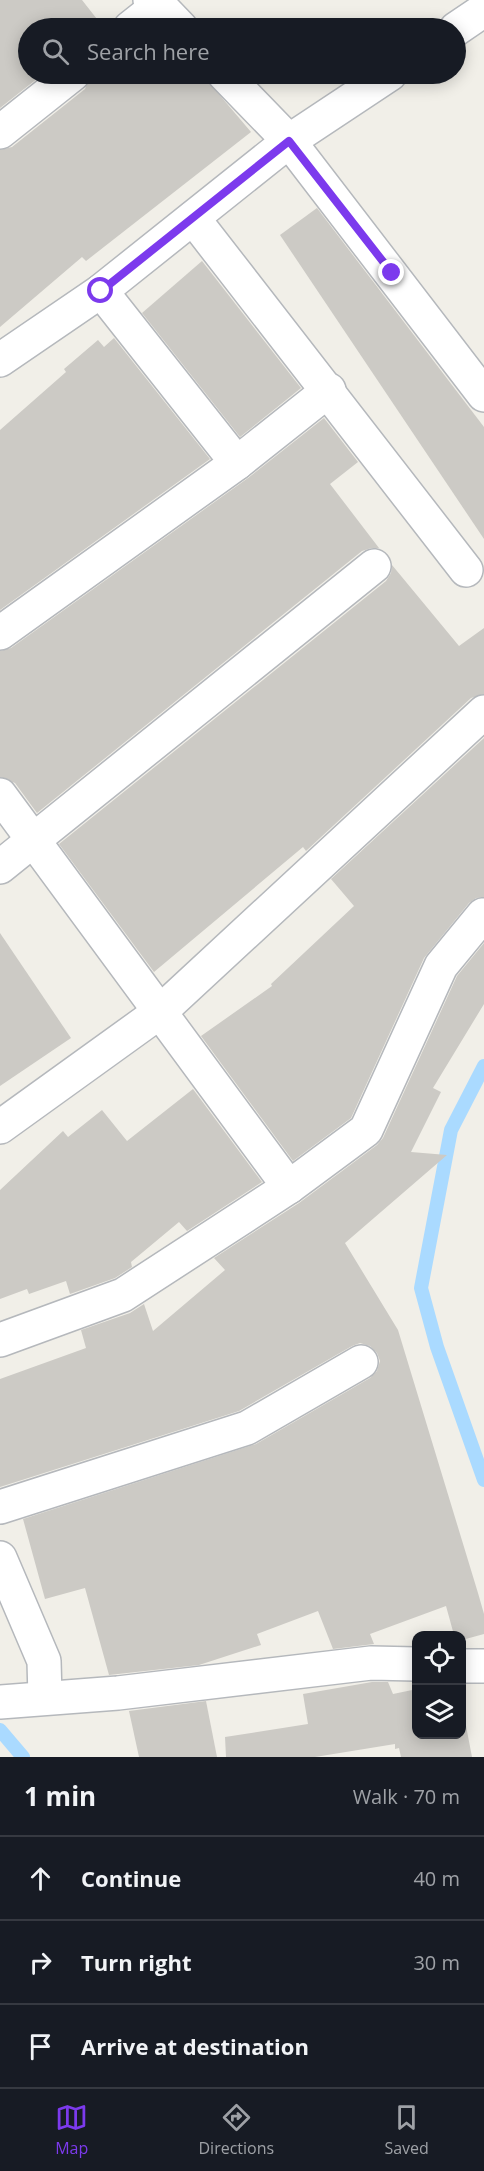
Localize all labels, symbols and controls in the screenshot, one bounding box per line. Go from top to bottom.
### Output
search box [18,18,466,84]
icon: search [39,35,72,68]
text: Search here [87,36,210,66]
route end [378,259,404,285]
route start [87,277,113,303]
map controls [412,1631,466,1739]
button: locate [412,1631,466,1685]
button: layers [412,1685,466,1739]
text: 1 min [24,1778,96,1814]
text: Walk · 70 m [353,1783,460,1810]
icon: ahead [24,1862,57,1895]
text: Continue [81,1863,181,1893]
text: 40 m [413,1865,460,1892]
icon: right [24,1946,57,1979]
text: Turn right [81,1947,192,1977]
text: 30 m [413,1949,460,1976]
icon: arrive [24,2030,57,2063]
text: Arrive at destination [81,2031,309,2061]
tab: Map [55,2101,88,2159]
tab: Directions [199,2101,274,2159]
tab: Saved [384,2101,429,2159]

